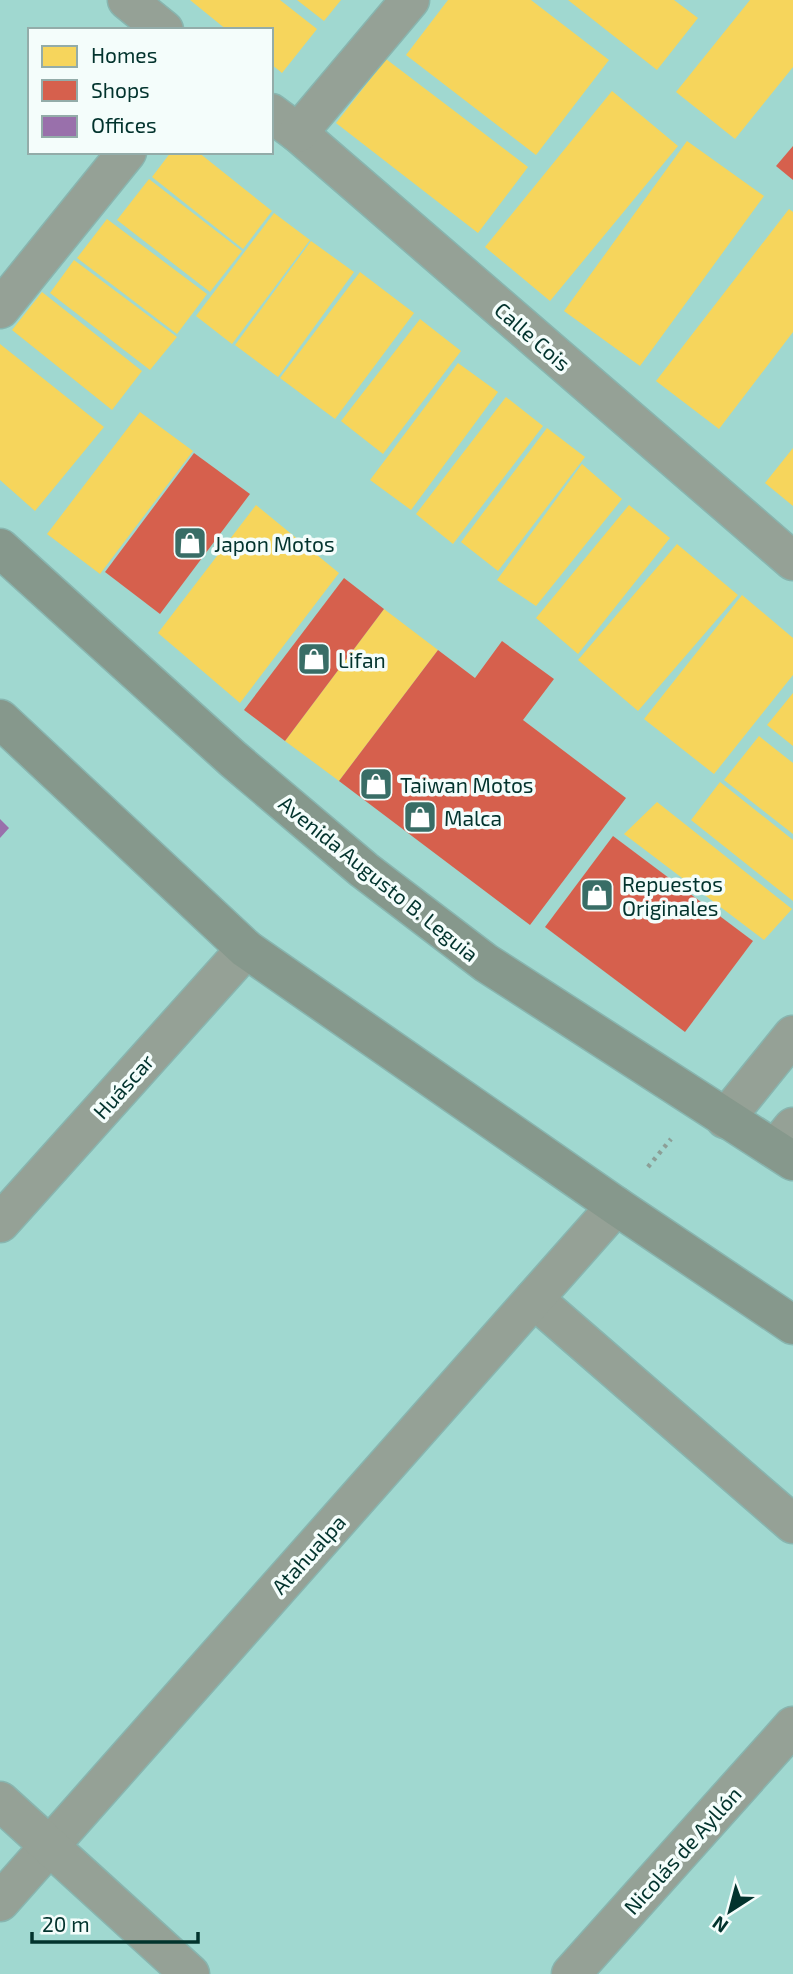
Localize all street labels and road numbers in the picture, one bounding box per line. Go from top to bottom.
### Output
street label: Calle Cois [490,296,576,376]
street label: Avenida Augusto B. Leguia [274,790,484,966]
street label: Huáscar [87,1048,159,1124]
street label: Atahualpa [266,1509,350,1599]
street label: Nicolás de Ayllón [618,1781,746,1919]

